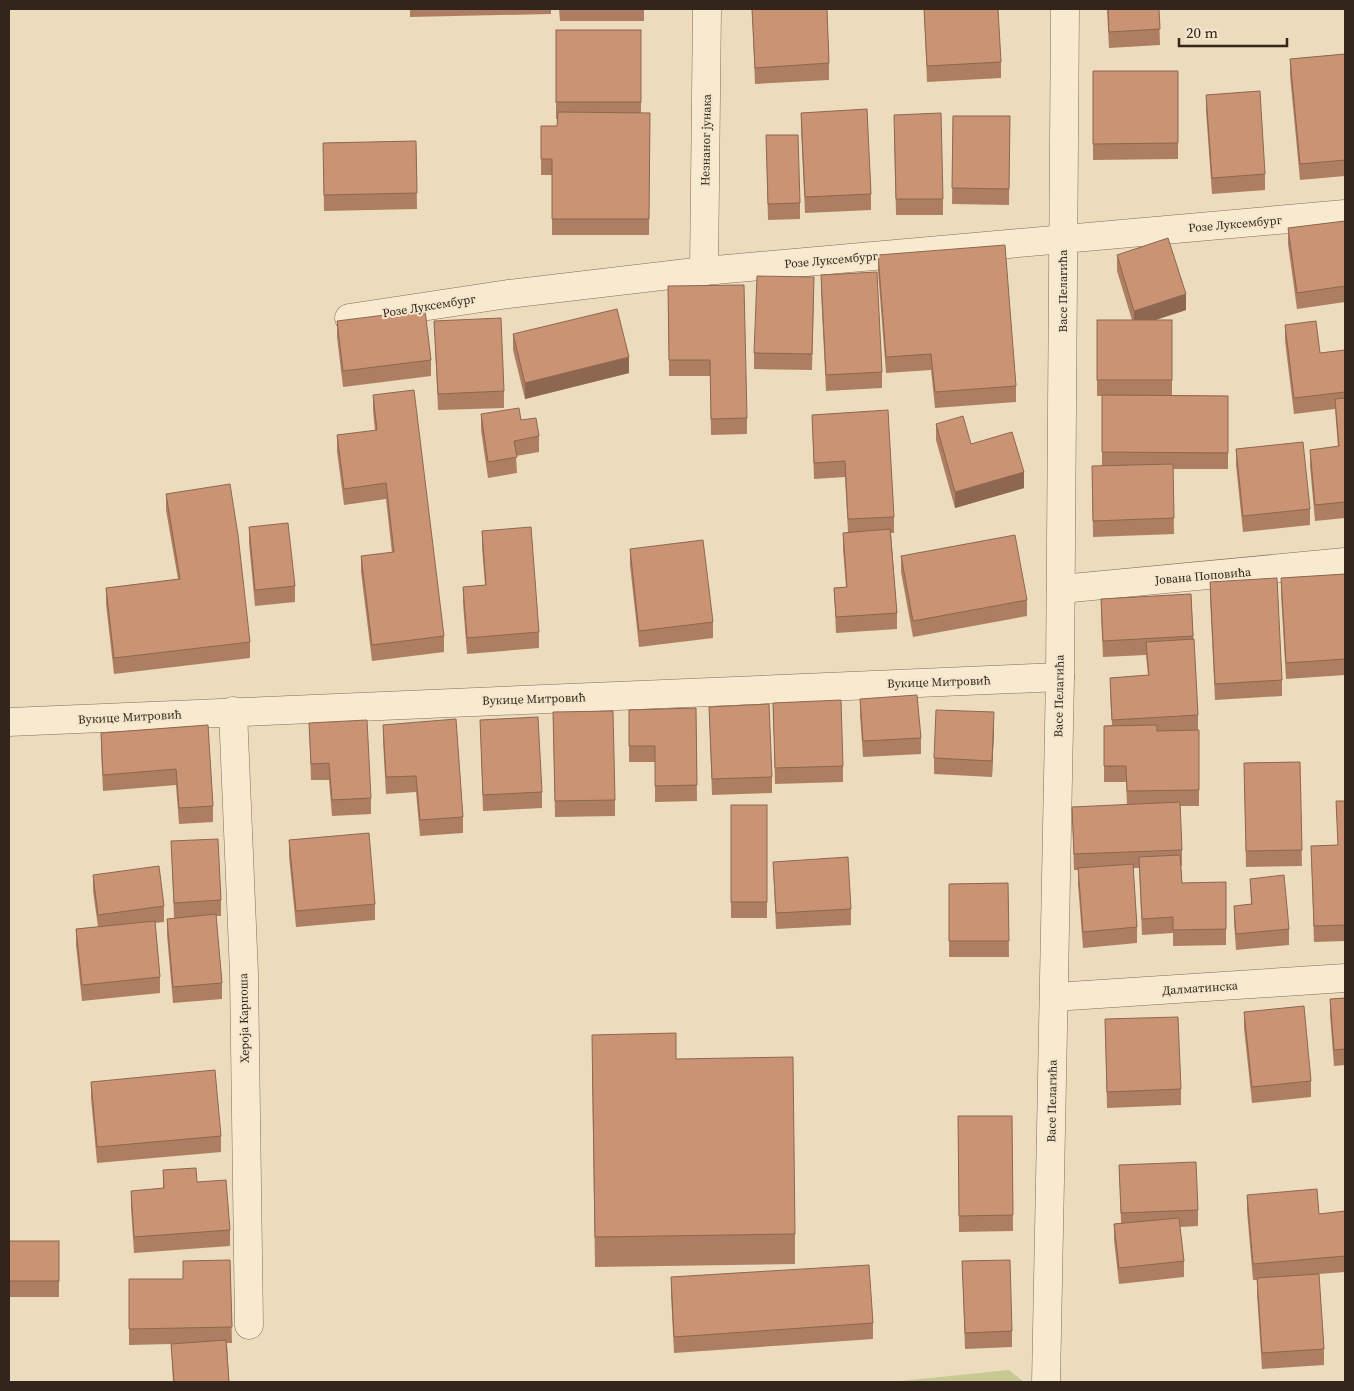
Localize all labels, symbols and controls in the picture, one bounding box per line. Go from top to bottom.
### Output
scale bar [1179,15,1286,47]
text: 20 m [1186,22,1218,43]
street label: Незнаног јунака [697,93,715,186]
street label: Розе Луксембург [1188,212,1283,236]
street label: Розе Луксембург [784,248,879,272]
street label: Васе Пелагића [1055,249,1071,332]
street label: Розе Луксембург [381,291,477,321]
street label: Јована Поповића [1153,564,1253,588]
street label: Васе Пелагића [1050,654,1068,738]
street label: Вукице Митровић [887,672,991,692]
street label: Вукице Митровић [482,689,586,709]
street label: Вукице Митровић [78,706,182,728]
street label: Хероја Карпоша [235,972,253,1063]
street label: Далматинска [1162,977,1239,999]
street label: Васе Пелагића [1043,1059,1061,1143]

